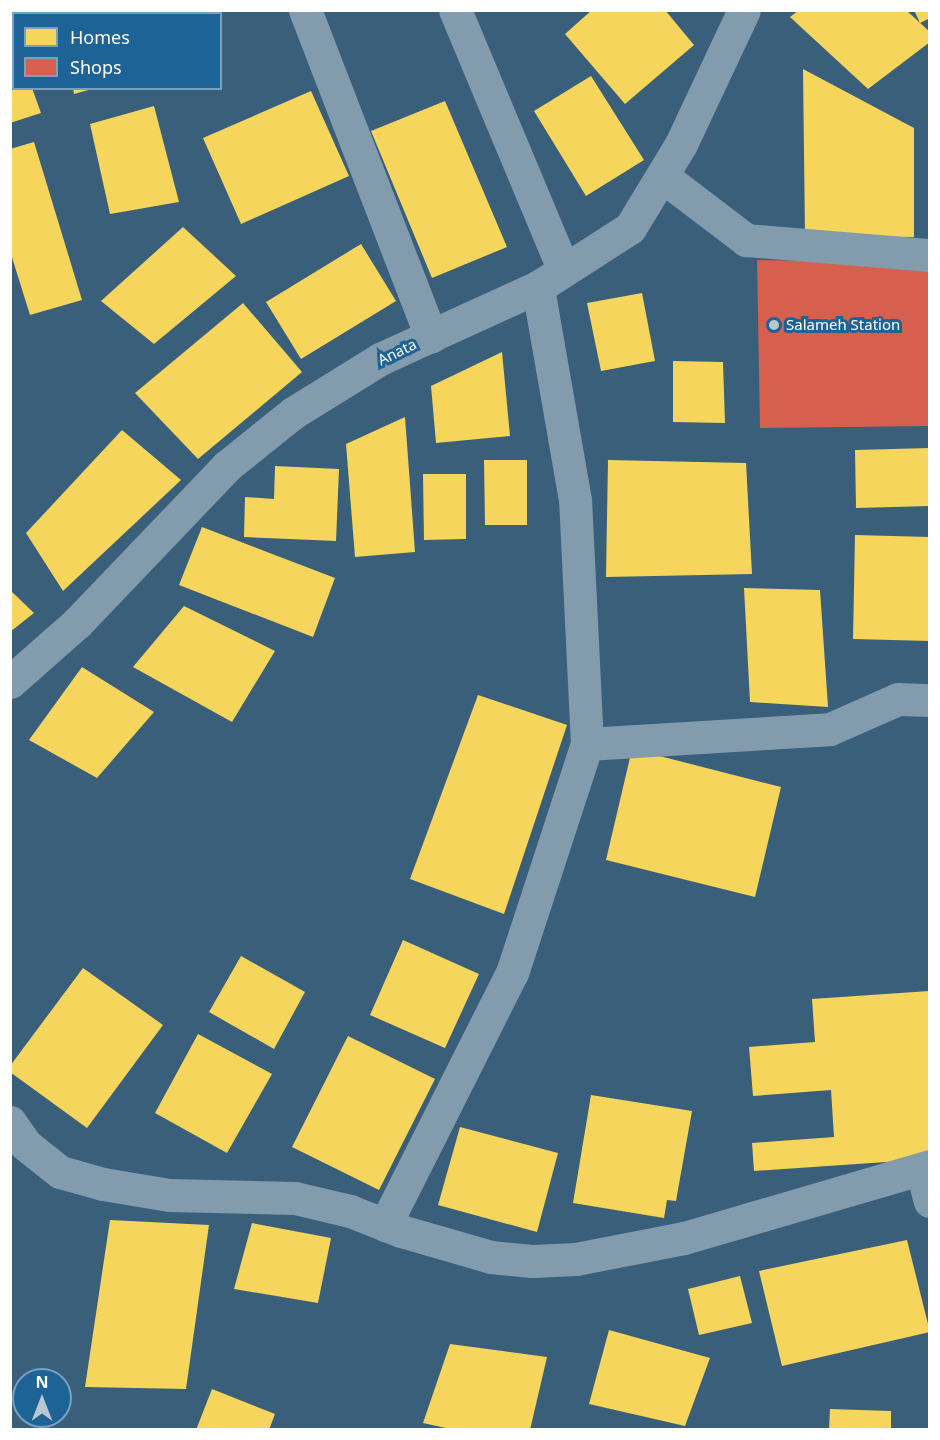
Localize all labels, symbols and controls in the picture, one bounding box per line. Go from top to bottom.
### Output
legend [12,12,222,90]
text: Homes [70,25,130,49]
text: Shops [70,55,122,79]
place label: Salameh Station [786,316,900,334]
marker: Salameh Station [767,318,781,332]
street label: Anata [375,335,419,369]
north arrow [12,1368,72,1428]
text: N [35,1371,49,1393]

